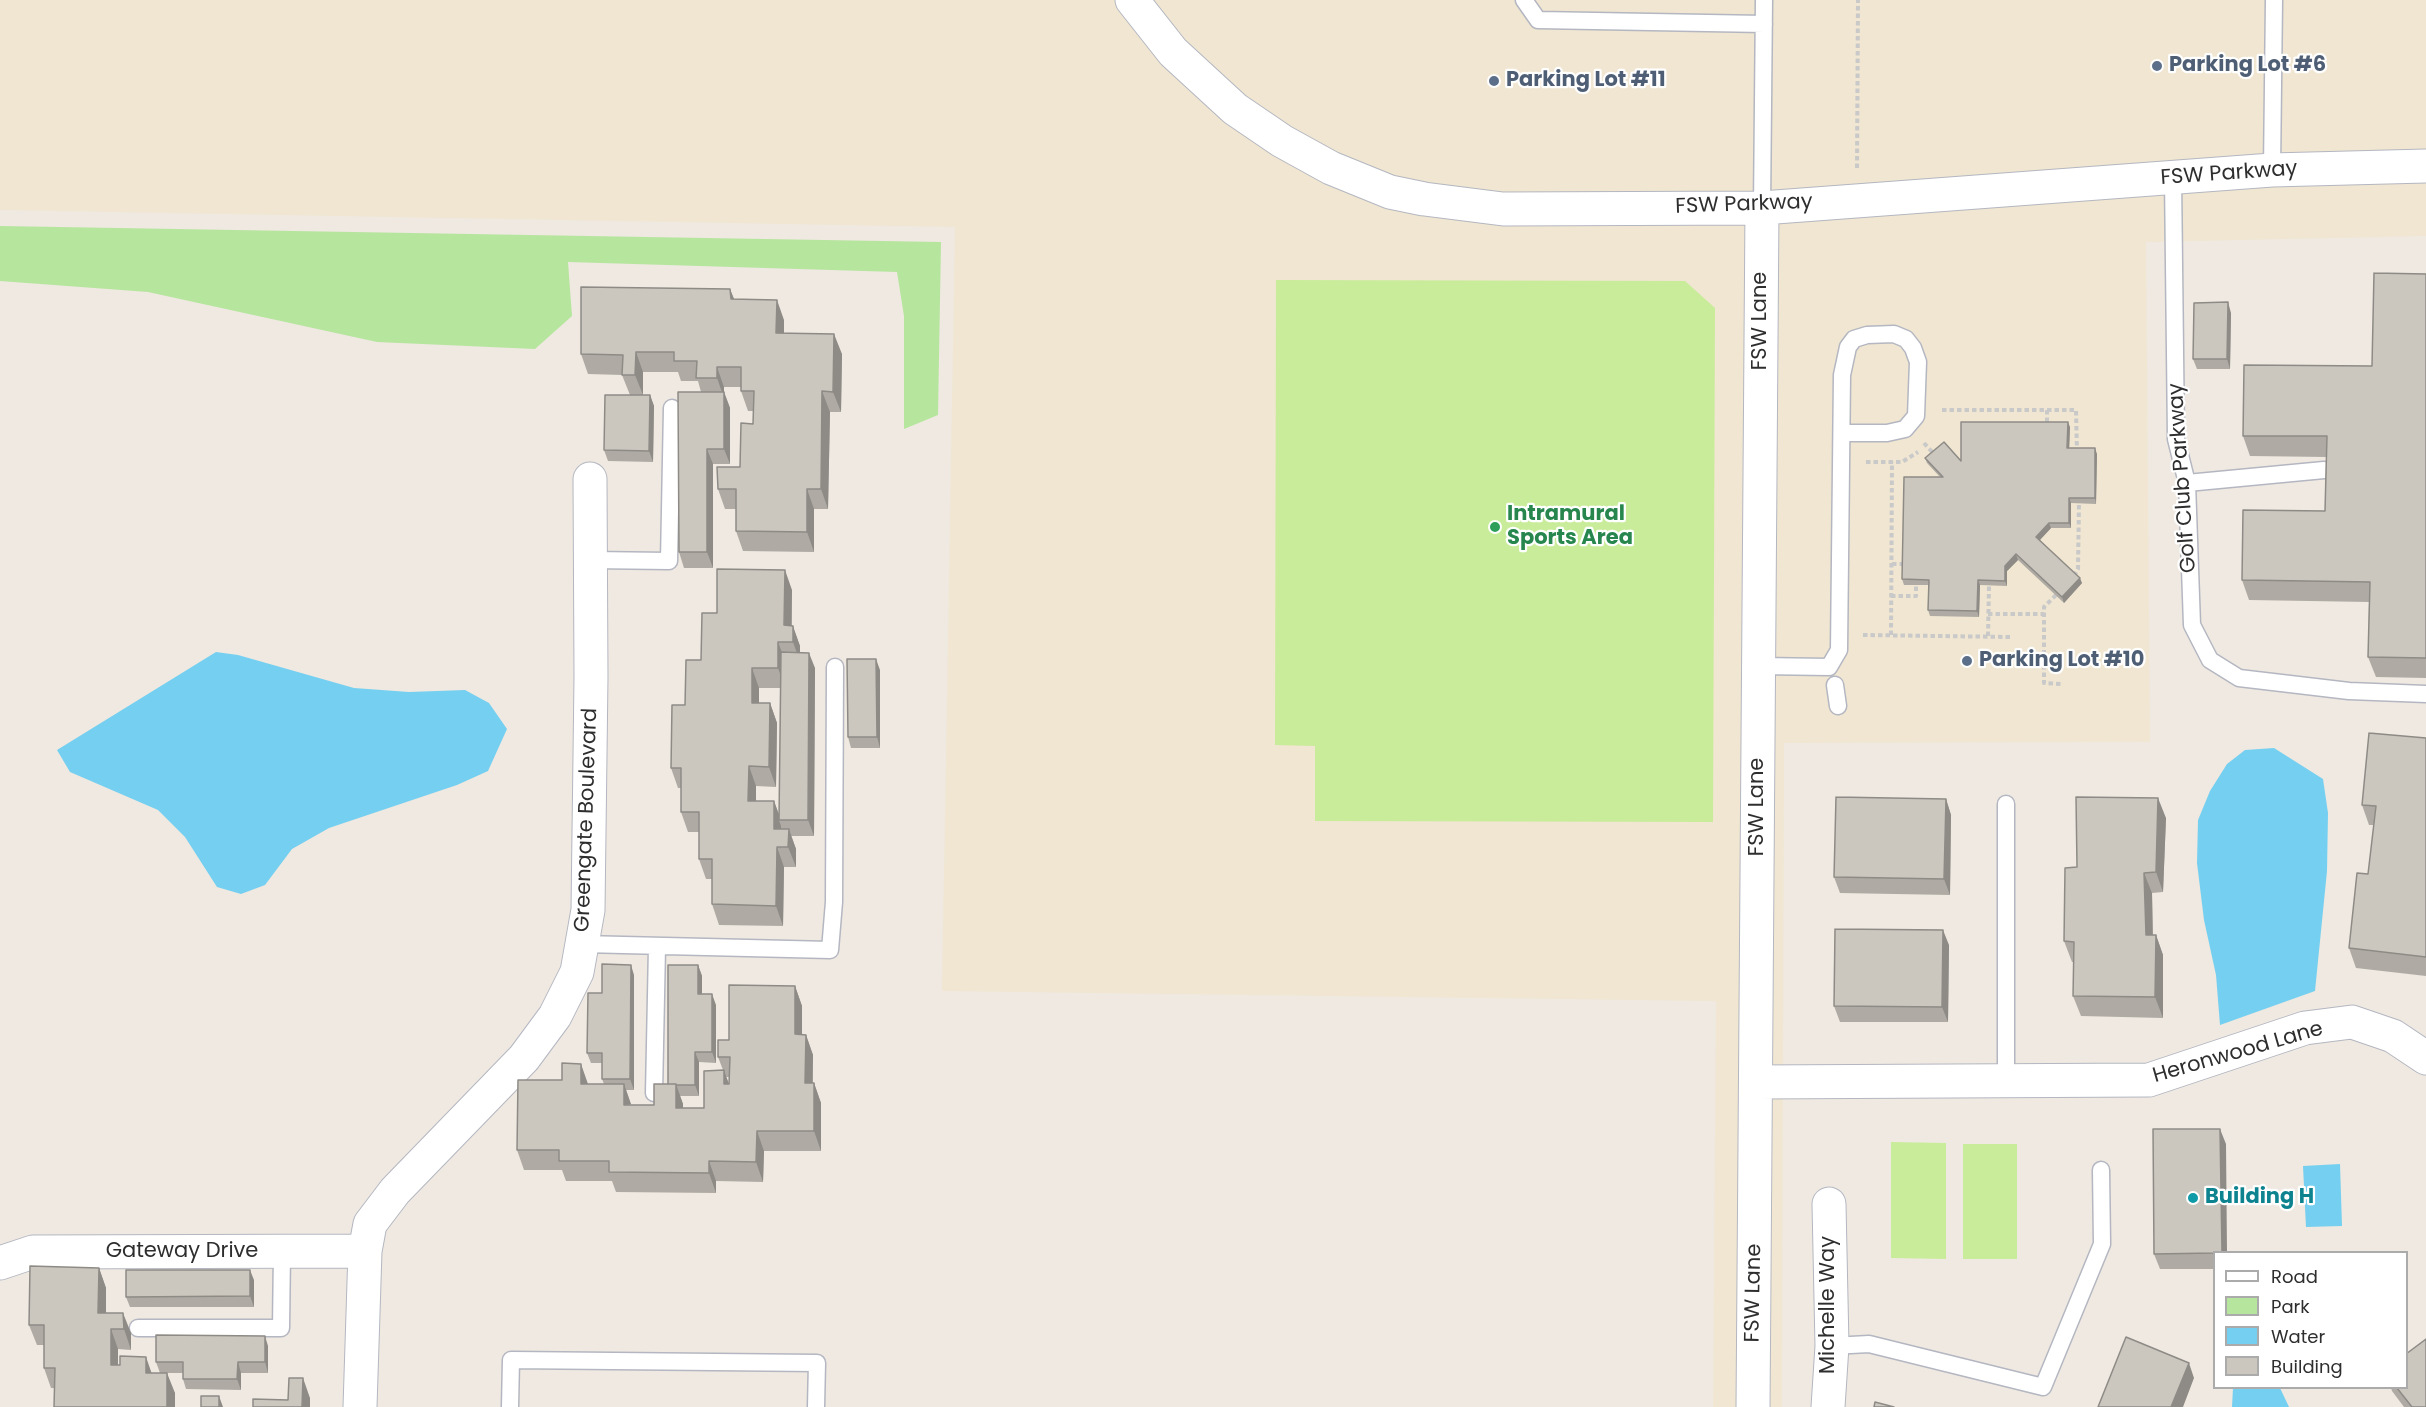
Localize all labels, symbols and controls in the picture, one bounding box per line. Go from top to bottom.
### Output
place label: Parking Lot #6 [2169,53,2326,79]
marker: Parking Lot #6 [2150,59,2164,73]
place label: Parking Lot #11 [1506,68,1666,94]
marker: Parking Lot #11 [1487,74,1501,88]
street label: FSW Parkway [2160,157,2298,191]
street label: FSW Parkway [1675,190,1813,220]
street label: FSW Lane [1748,272,1774,370]
street label: Golf Club Parkway [2164,382,2202,574]
place label: Intramural Sports Area [1507,502,1633,552]
marker: Intramural Sports Area [1488,520,1502,534]
place label: Parking Lot #10 [1979,648,2144,674]
marker: Parking Lot #10 [1960,654,1974,668]
street label: Greengate Boulevard [570,707,604,933]
street label: FSW Lane [1745,758,1771,856]
street label: Heronwood Lane [2150,1017,2326,1089]
place label: Building H [2205,1185,2314,1211]
marker: Building H [2186,1191,2200,1205]
street label: Michelle Way [1816,1236,1842,1374]
street label: Gateway Drive [106,1239,258,1265]
street label: FSW Lane [1741,1243,1767,1343]
legend [2213,1251,2408,1389]
text: Road [2271,1264,2318,1289]
text: Park [2271,1294,2310,1319]
text: Water [2271,1324,2325,1349]
text: Building [2271,1354,2343,1379]

